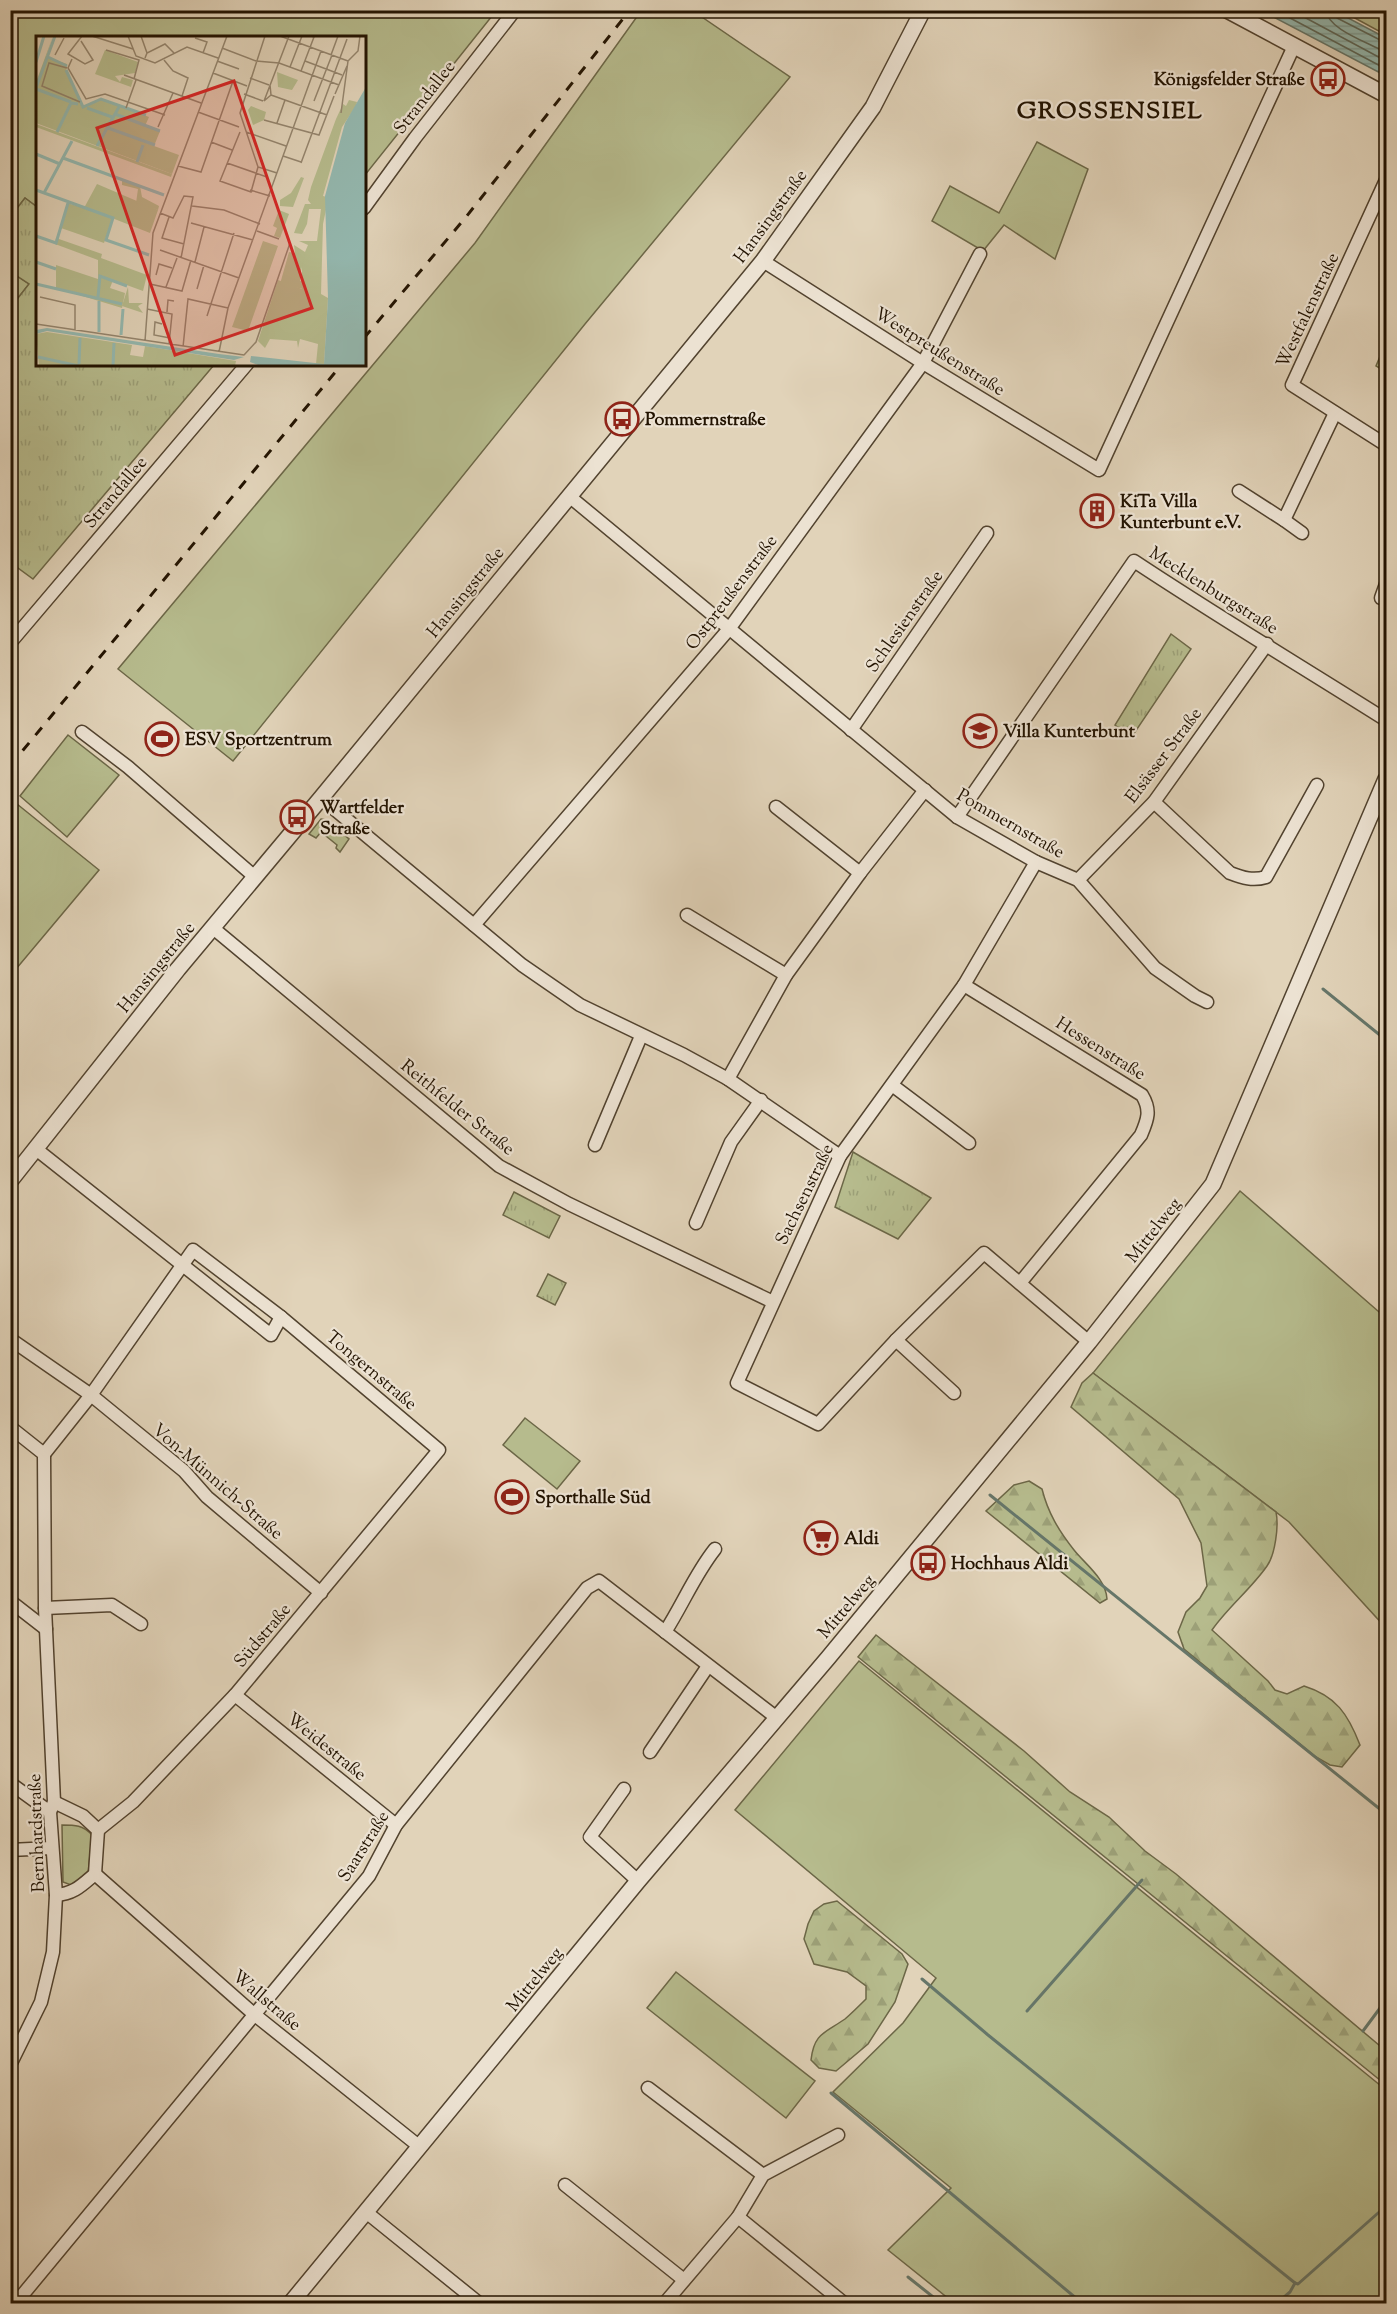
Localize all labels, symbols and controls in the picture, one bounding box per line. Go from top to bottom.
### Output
inset map [36,36,366,366]
street label: Strandallee [388,56,463,141]
bus stop icon: Königsfelder Straße [1310,61,1346,97]
place label: Königsfelder Straße [1154,68,1306,94]
district label: GROSSENSIEL [1017,95,1203,129]
street label: Hansingstraße [729,165,815,270]
street label: Westfalenstraße [1271,249,1347,373]
street label: Westpreußenstraße [868,302,1009,403]
bus stop icon: Pommernstraße [604,401,640,437]
place label: Pommernstraße [645,408,766,434]
street label: Strandallee [78,451,155,535]
place label: KiTa Villa Kunterbunt e.V. [1120,490,1242,537]
building icon: KiTa Villa Kunterbunt e.V. [1079,493,1115,529]
street label: Ostpreußenstraße [680,530,785,656]
street label: Mecklenburgstraße [1143,541,1283,642]
street label: Hansingstraße [422,542,512,644]
street label: Schlesienstraße [861,566,951,679]
street label: Elsässer Straße [1120,703,1209,810]
school or university icon: Villa Kunterbunt [962,713,998,749]
place label: Villa Kunterbunt [1003,720,1136,746]
sports icon: ESV Sportzentrum [144,721,180,757]
place label: ESV Sportzentrum [185,728,332,754]
street label: Pommernstraße [951,783,1069,866]
place label: Wartfelder Straße [320,796,404,843]
bus stop icon: Wartfelder Straße [279,799,315,835]
street label: Hansingstraße [113,917,203,1019]
street label: Hessenstraße [1050,1012,1150,1088]
street label: Reithfelder Straße [394,1054,519,1163]
street label: Sachsenstraße [770,1140,842,1250]
street label: Mittelweg [1121,1193,1189,1270]
street label: Tongernstraße [319,1326,422,1417]
street label: Von-Münnich-Straße [145,1418,288,1547]
sports icon: Sporthalle Süd [494,1479,530,1515]
place label: Sporthalle Süd [535,1486,652,1512]
supermarket icon: Aldi [803,1520,839,1556]
place label: Aldi [844,1527,880,1553]
bus stop icon: Hochhaus Aldi [910,1545,946,1581]
place label: Hochhaus Aldi [951,1552,1069,1578]
street label: Mittelweg [813,1569,882,1645]
street label: Südstraße [229,1598,298,1674]
street label: Weidestraße [280,1707,371,1788]
street label: Bernhardstraße [23,1773,53,1893]
street label: Saarstraße [332,1806,397,1888]
street label: Mittelweg [501,1942,570,2018]
street label: Wallstraße [225,1965,306,2038]

